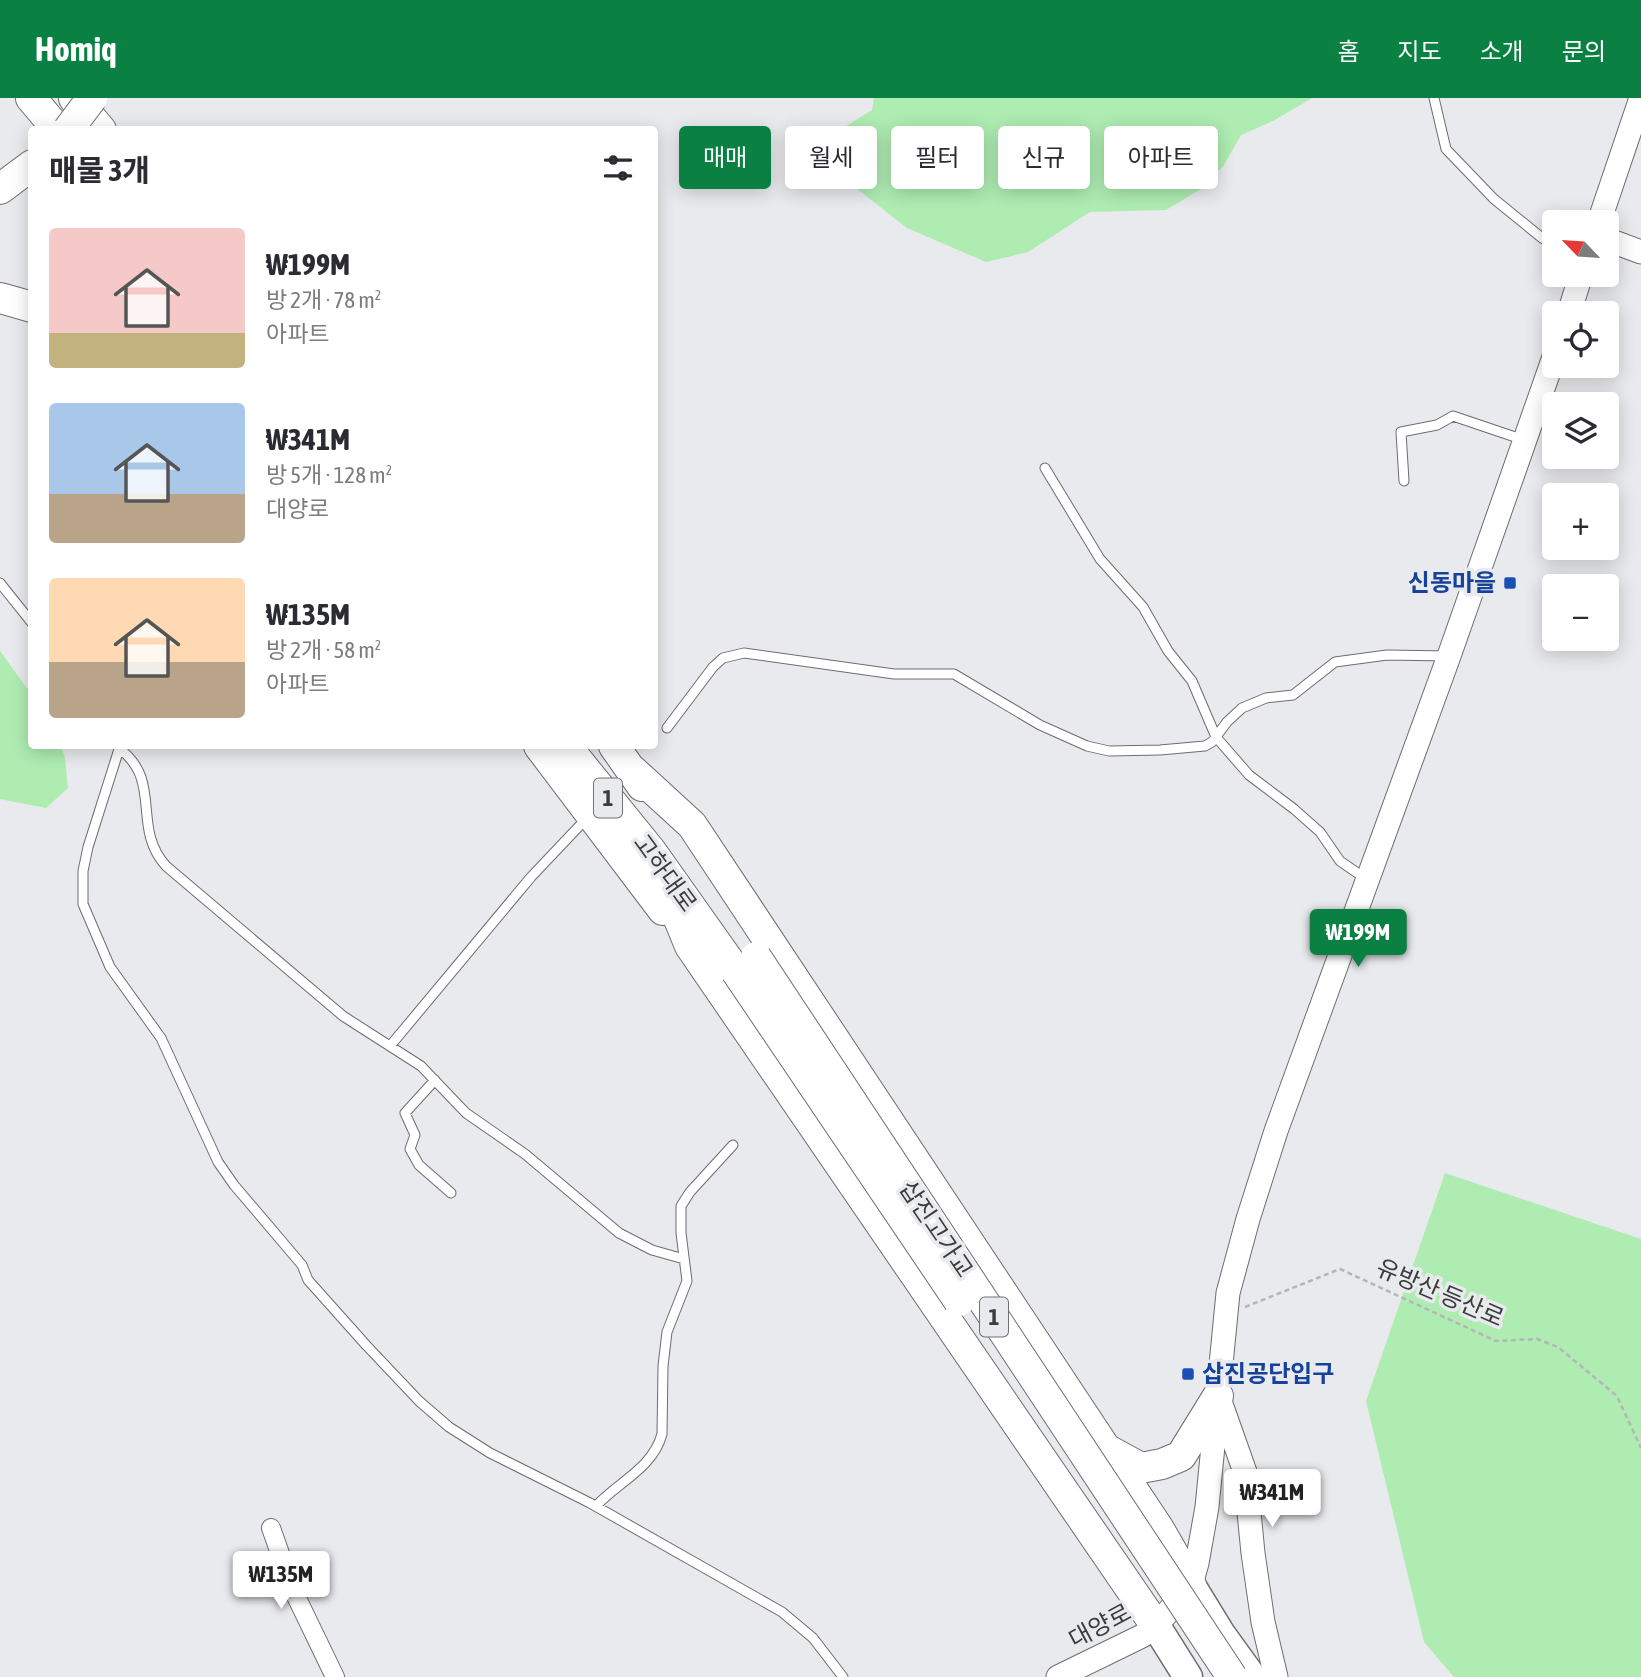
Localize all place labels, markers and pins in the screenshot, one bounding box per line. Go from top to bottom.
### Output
place label: 신동마을 [1408,569,1496,596]
marker: 신동마을 [1502,575,1518,591]
pin: ₩199M [1309,910,1407,969]
place label: 삽진공단입구 [1202,1360,1334,1387]
marker: 삽진공단입구 [1180,1366,1196,1382]
pin: ₩341M [1223,1470,1321,1529]
pin: ₩135M [232,1552,330,1611]

